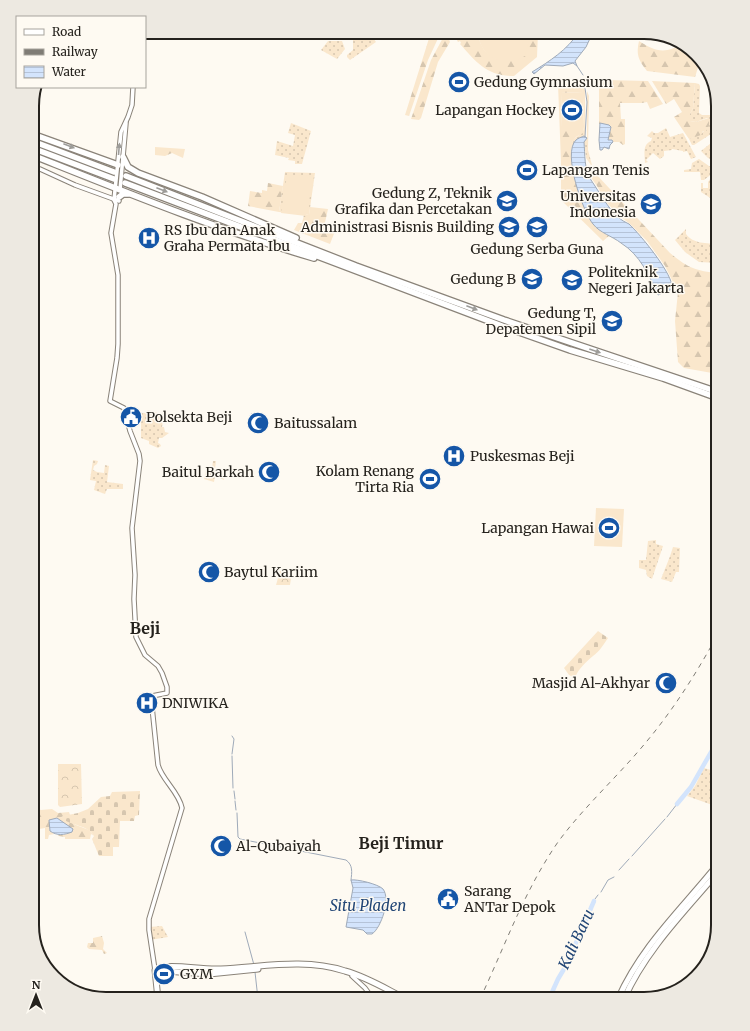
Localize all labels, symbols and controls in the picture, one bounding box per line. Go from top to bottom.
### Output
legend [16,16,146,88]
text: Road [52,24,81,39]
text: Railway [52,44,98,59]
text: Water [51,64,87,79]
sports icon: Gedung Gymnasium [446,69,472,95]
place label: Gedung Gymnasium [474,73,613,91]
sports icon: Lapangan Hockey [559,97,585,123]
place label: Lapangan Hockey [435,101,557,119]
one-way arrow [116,143,122,155]
one-way arrow [63,144,75,150]
sports icon: Lapangan Tenis [514,157,540,183]
place label: Lapangan Tenis [542,161,650,179]
place label: Gedung Z, Teknik Grafika dan Percetakan [335,184,492,218]
place label: Universitas Indonesia [560,187,636,221]
one-way arrow [156,188,168,194]
school or university icon: Gedung Z, Teknik Grafika dan Percetakan [494,188,520,214]
school or university icon: Universitas Indonesia [638,191,664,217]
school or university icon: Administrasi Bisnis Building [496,214,522,240]
school or university icon: Gedung Serba Guna [524,214,550,240]
place label: Administrasi Bisnis Building [300,218,495,236]
place label: RS Ibu dan Anak Graha Permata Ibu [164,221,290,255]
hospital icon: RS Ibu dan Anak Graha Permata Ibu [136,225,162,251]
place label: Gedung Serba Guna [471,240,604,258]
place label: Politeknik Negeri Jakarta [588,263,684,297]
school or university icon: Gedung B [519,266,545,292]
school or university icon: Politeknik Negeri Jakarta [559,267,585,293]
place label: Gedung B [451,270,516,288]
place label: Gedung T, Depatemen Sipil [486,304,597,338]
one-way arrow [466,306,478,312]
school or university icon: Gedung T, Depatemen Sipil [599,308,625,334]
one-way arrow [589,348,601,354]
public building icon: Polsekta Beji [118,404,144,430]
place label: Polsekta Beji [146,408,233,426]
mosque icon: Baitussalam [245,410,271,436]
place label: Baitussalam [274,414,357,432]
hospital icon: Puskesmas Beji [441,443,467,469]
place label: Puskesmas Beji [470,447,575,465]
mosque icon: Baitul Barkah [256,459,282,485]
place label: Kolam Renang Tirta Ria [316,462,415,496]
place label: Baitul Barkah [162,463,254,481]
sports icon: Kolam Renang Tirta Ria [417,466,443,492]
sports icon: Lapangan Hawai [596,515,622,541]
place label: Lapangan Hawai [481,519,594,537]
mosque icon: Baytul Kariim [196,559,222,585]
place label: Baytul Kariim [224,563,318,581]
district label: Beji [130,618,161,638]
mosque icon: Masjid Al-Akhyar [653,670,679,696]
place label: Masjid Al-Akhyar [532,674,650,692]
hospital icon: DNIWIKA [134,690,160,716]
place label: DNIWIKA [162,694,228,712]
mosque icon: Al-Qubaiyah [208,833,234,859]
district label: Beji Timur [359,833,444,853]
place label: Al-Qubaiyah [235,837,321,855]
place label: Sarang ANTar Depok [463,882,556,916]
public building icon: Sarang ANTar Depok [435,886,461,912]
water label: Situ Pladen [330,896,406,915]
water label: Kali Baru [553,906,598,973]
sports icon: GYM [151,961,177,987]
place label: GYM [180,965,213,983]
north arrow [16,975,56,1015]
text: N [32,978,41,992]

